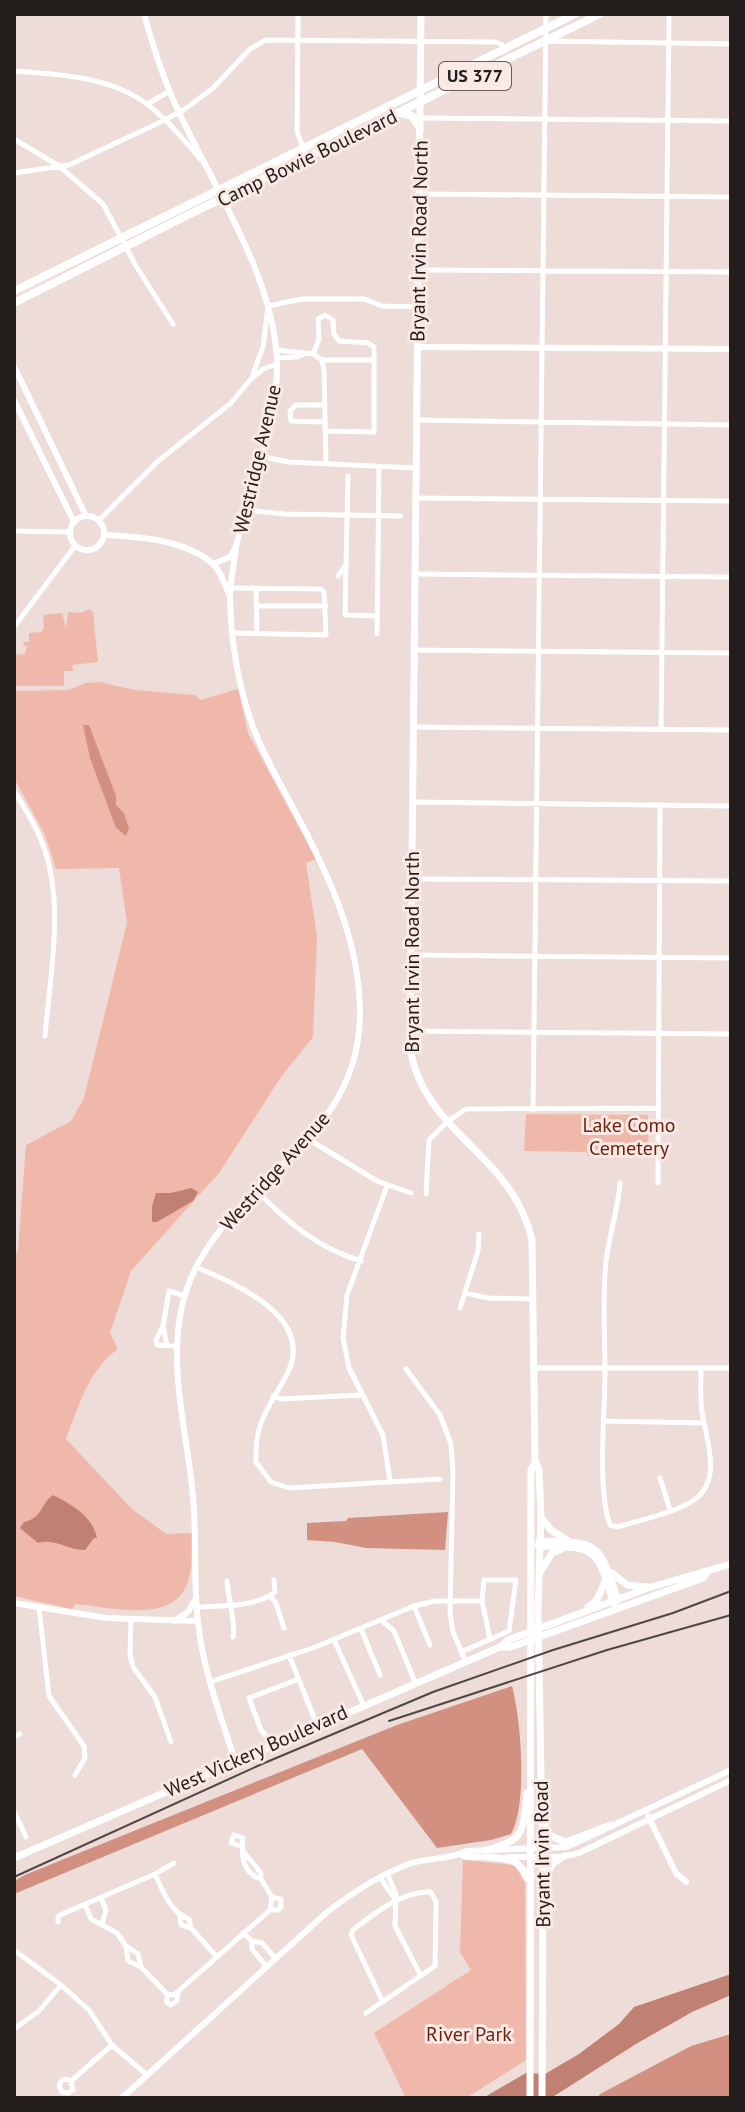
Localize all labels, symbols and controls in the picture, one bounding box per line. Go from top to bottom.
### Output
road number: US 377 [439,62,511,90]
street label: Camp Bowie Boulevard [213,103,401,213]
street label: Bryant Irvin Road North [404,140,434,342]
street label: Westridge Avenue [227,382,287,536]
street label: Bryant Irvin Road North [399,851,425,1053]
street label: Westridge Avenue [214,1106,336,1236]
park label: Lake Como Cemetery [582,1112,676,1161]
street label: West Vickery Boulevard [160,1699,352,1803]
street label: Bryant Irvin Road [528,1780,556,1928]
park label: River Park [426,2021,512,2047]

